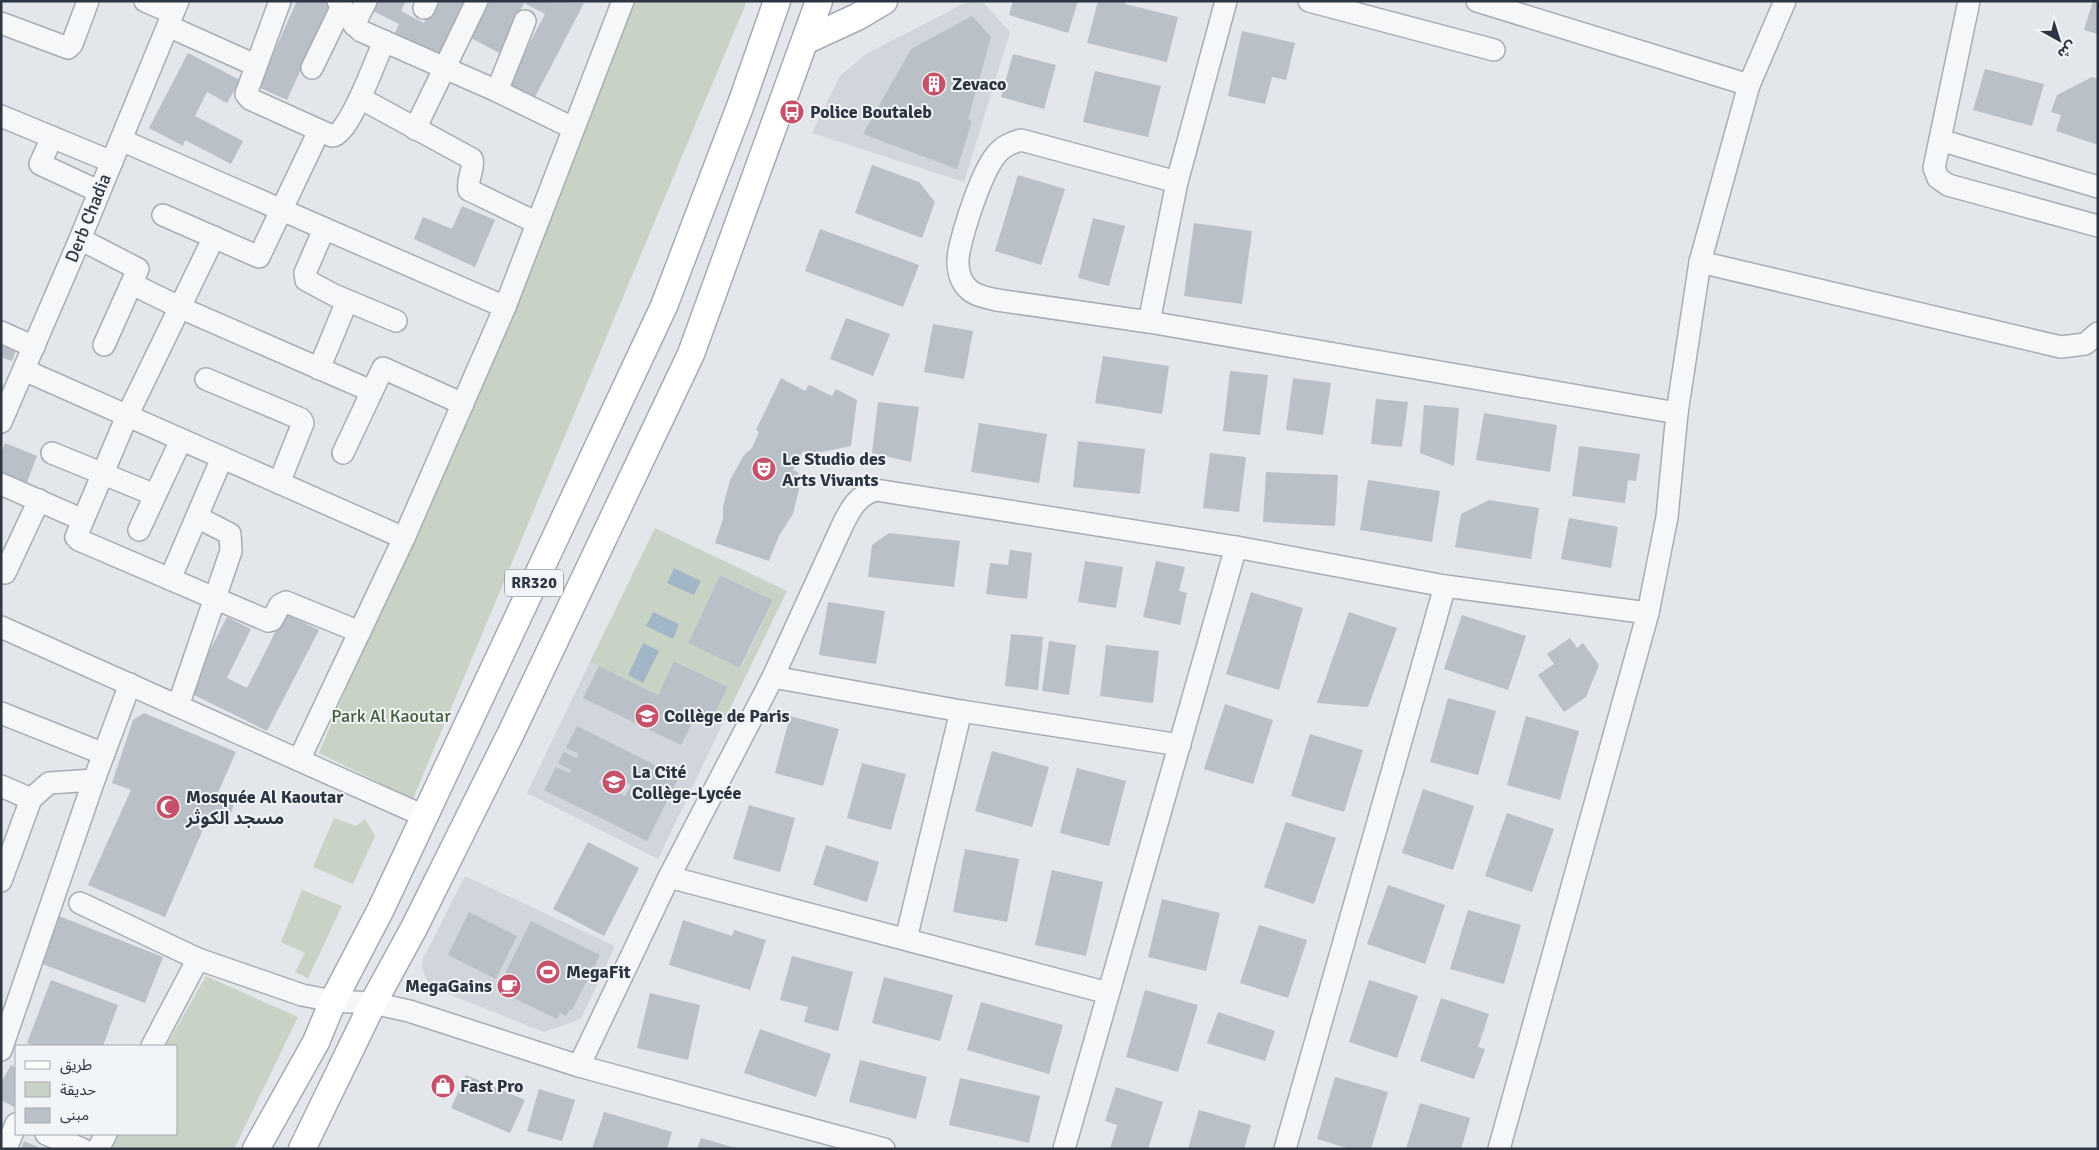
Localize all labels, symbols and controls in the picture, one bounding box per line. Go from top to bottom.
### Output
north arrow [2034,15,2084,65]
text: ش [2054,37,2080,62]
building icon: Zevaco [921,71,947,97]
place label: Zevaco [952,73,1007,95]
bus stop icon: Police Boutaleb [779,99,805,125]
place label: Police Boutaleb [810,101,932,123]
street label: Derb Chadia [60,170,116,266]
place label: Le Studio des Arts Vivants [782,448,886,491]
theatre icon: Le Studio des Arts Vivants [751,456,777,482]
road number: RR320 [505,570,563,596]
school or university icon: Collège de Paris [634,703,660,729]
park label: Park Al Kaoutar [331,705,451,727]
place label: Collège de Paris [664,705,790,727]
place label: La Cité Collège-Lycée [632,761,741,804]
school or university icon: La Cité Collège-Lycée [601,769,627,795]
place label: Mosquée Al Kaoutar مسجد الكوثر [185,786,344,829]
mosque icon: Mosquée Al Kaoutar مسجد الكوثر [155,794,181,820]
sports icon: MegaFit [535,959,561,985]
place label: MegaFit [566,961,631,983]
cafe icon: MegaGains [496,973,522,999]
place label: MegaGains [405,975,492,997]
legend [15,1045,178,1135]
text: طريق [60,1056,92,1075]
shop icon: Fast Pro [430,1073,456,1099]
place label: Fast Pro [460,1075,524,1097]
text: حديقة [60,1081,96,1099]
text: مبنى [60,1106,89,1124]

